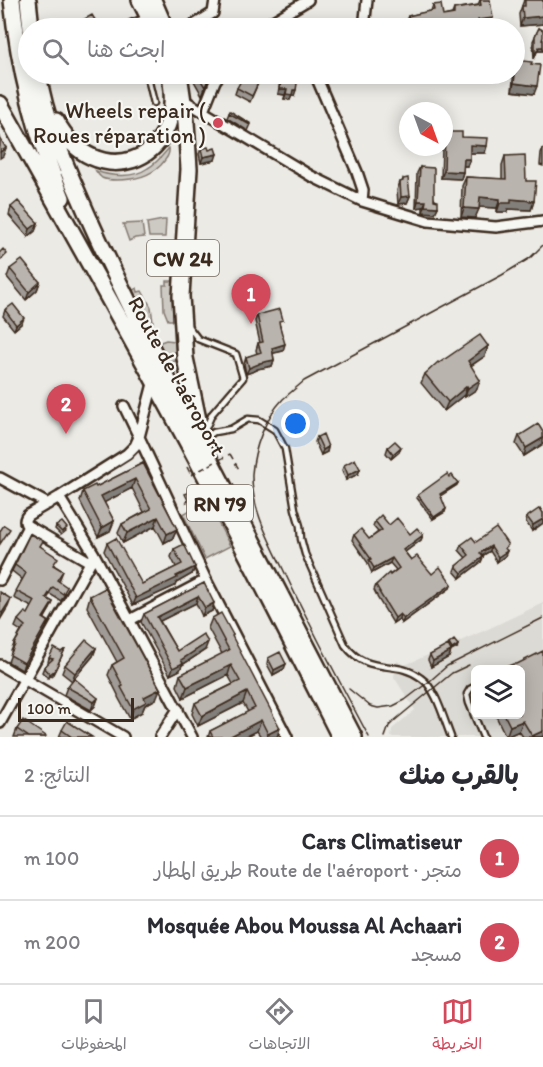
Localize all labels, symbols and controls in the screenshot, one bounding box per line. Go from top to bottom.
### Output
search box [18,18,525,84]
icon: search [39,35,72,68]
text: ابحث هنا [87,36,166,63]
place label: Wheels repair ( Roues réparation ) [33,97,206,149]
north arrow [399,102,453,156]
marker: Wheels repair ( Roues réparation ) [211,116,225,130]
road number: CW 24 [147,240,219,276]
pin: 1 [232,274,270,324]
street label: Route de l'aéroport [122,292,232,460]
pin: 2 [46,384,86,434]
your location [281,409,310,438]
road number: RN 79 [187,485,253,521]
map controls [471,665,525,719]
button: layers [471,665,525,719]
scale bar [18,695,134,722]
text: 100 m [27,699,71,718]
text: بالقرب منك [399,759,519,791]
text: النتائج: 2 [24,763,90,787]
text: Cars Climatiseur [302,828,462,855]
text: 100 m [24,846,79,870]
text: 1 [495,846,504,870]
text: متجر · Route de l'aéroport طريق المطار [154,858,462,882]
text: Mosquée Abou Moussa Al Achaari [147,912,462,939]
text: 200 m [24,930,81,954]
text: 2 [494,930,505,954]
text: مسجد [411,942,462,966]
tab: المحفوظات [61,995,127,1058]
tab: الاتجاهات [249,995,310,1058]
tab: الخريطة [432,995,482,1058]

